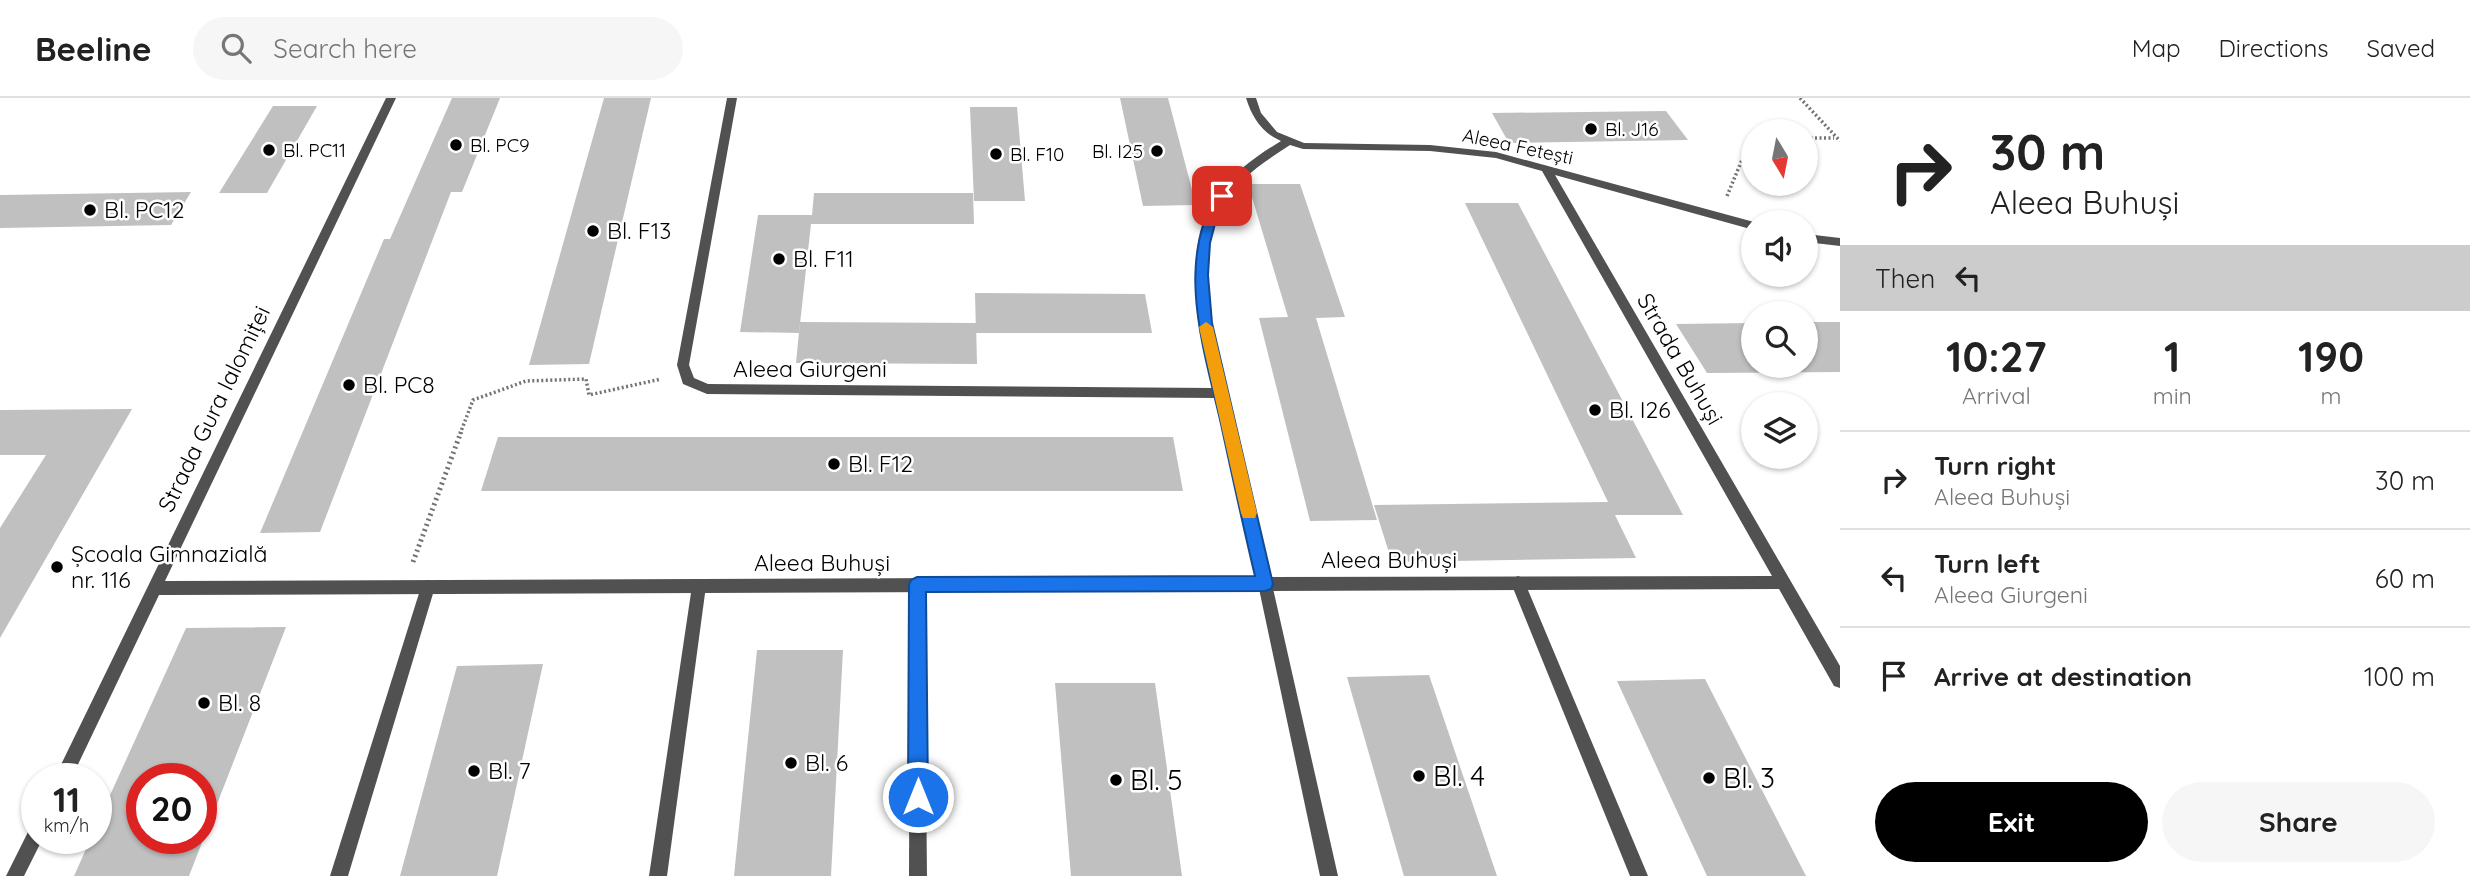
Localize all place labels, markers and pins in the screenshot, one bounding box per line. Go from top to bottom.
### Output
place label: Bl. J16 [1605,117,1658,141]
marker: Bl. J16 [1583,121,1599,137]
place label: Bl. PC9 [470,133,530,157]
marker: Bl. PC9 [448,137,464,153]
place label: Bl. PC11 [283,138,346,162]
place label: Bl. I25 [1092,139,1143,163]
marker: Bl. PC11 [261,142,277,158]
place label: Bl. F10 [1010,142,1064,166]
marker: Bl. I25 [1149,143,1165,159]
marker: Bl. F10 [988,146,1004,162]
pin [1192,166,1252,226]
place label: Bl. PC12 [104,195,185,224]
marker: Bl. PC12 [82,202,98,218]
place label: Bl. F13 [607,216,671,245]
marker: Bl. F13 [585,223,601,239]
place label: Bl. F11 [793,244,854,273]
marker: Bl. F11 [771,251,787,267]
place label: Bl. PC8 [363,370,435,399]
marker: Bl. PC8 [341,377,357,393]
place label: Bl. I26 [1609,395,1671,424]
marker: Bl. I26 [1587,402,1603,418]
place label: Bl. F12 [848,449,913,478]
marker: Bl. F12 [826,456,842,472]
place label: Școala Gimnazială nr. 116 [71,539,267,594]
marker: Școala Gimnazială nr. 116 [49,559,65,575]
place label: Bl. 8 [218,688,261,717]
marker: Bl. 8 [196,695,212,711]
place label: Bl. 6 [805,748,848,777]
marker: Bl. 6 [783,755,799,771]
place label: Bl. 7 [488,756,531,785]
place label: Bl. 4 [1433,758,1485,793]
place label: Bl. 3 [1723,760,1775,795]
place label: Bl. 5 [1130,762,1183,797]
marker: Bl. 7 [466,763,482,779]
marker: Bl. 4 [1411,768,1427,784]
marker: Bl. 3 [1701,770,1717,786]
marker: Bl. 5 [1108,772,1124,788]

